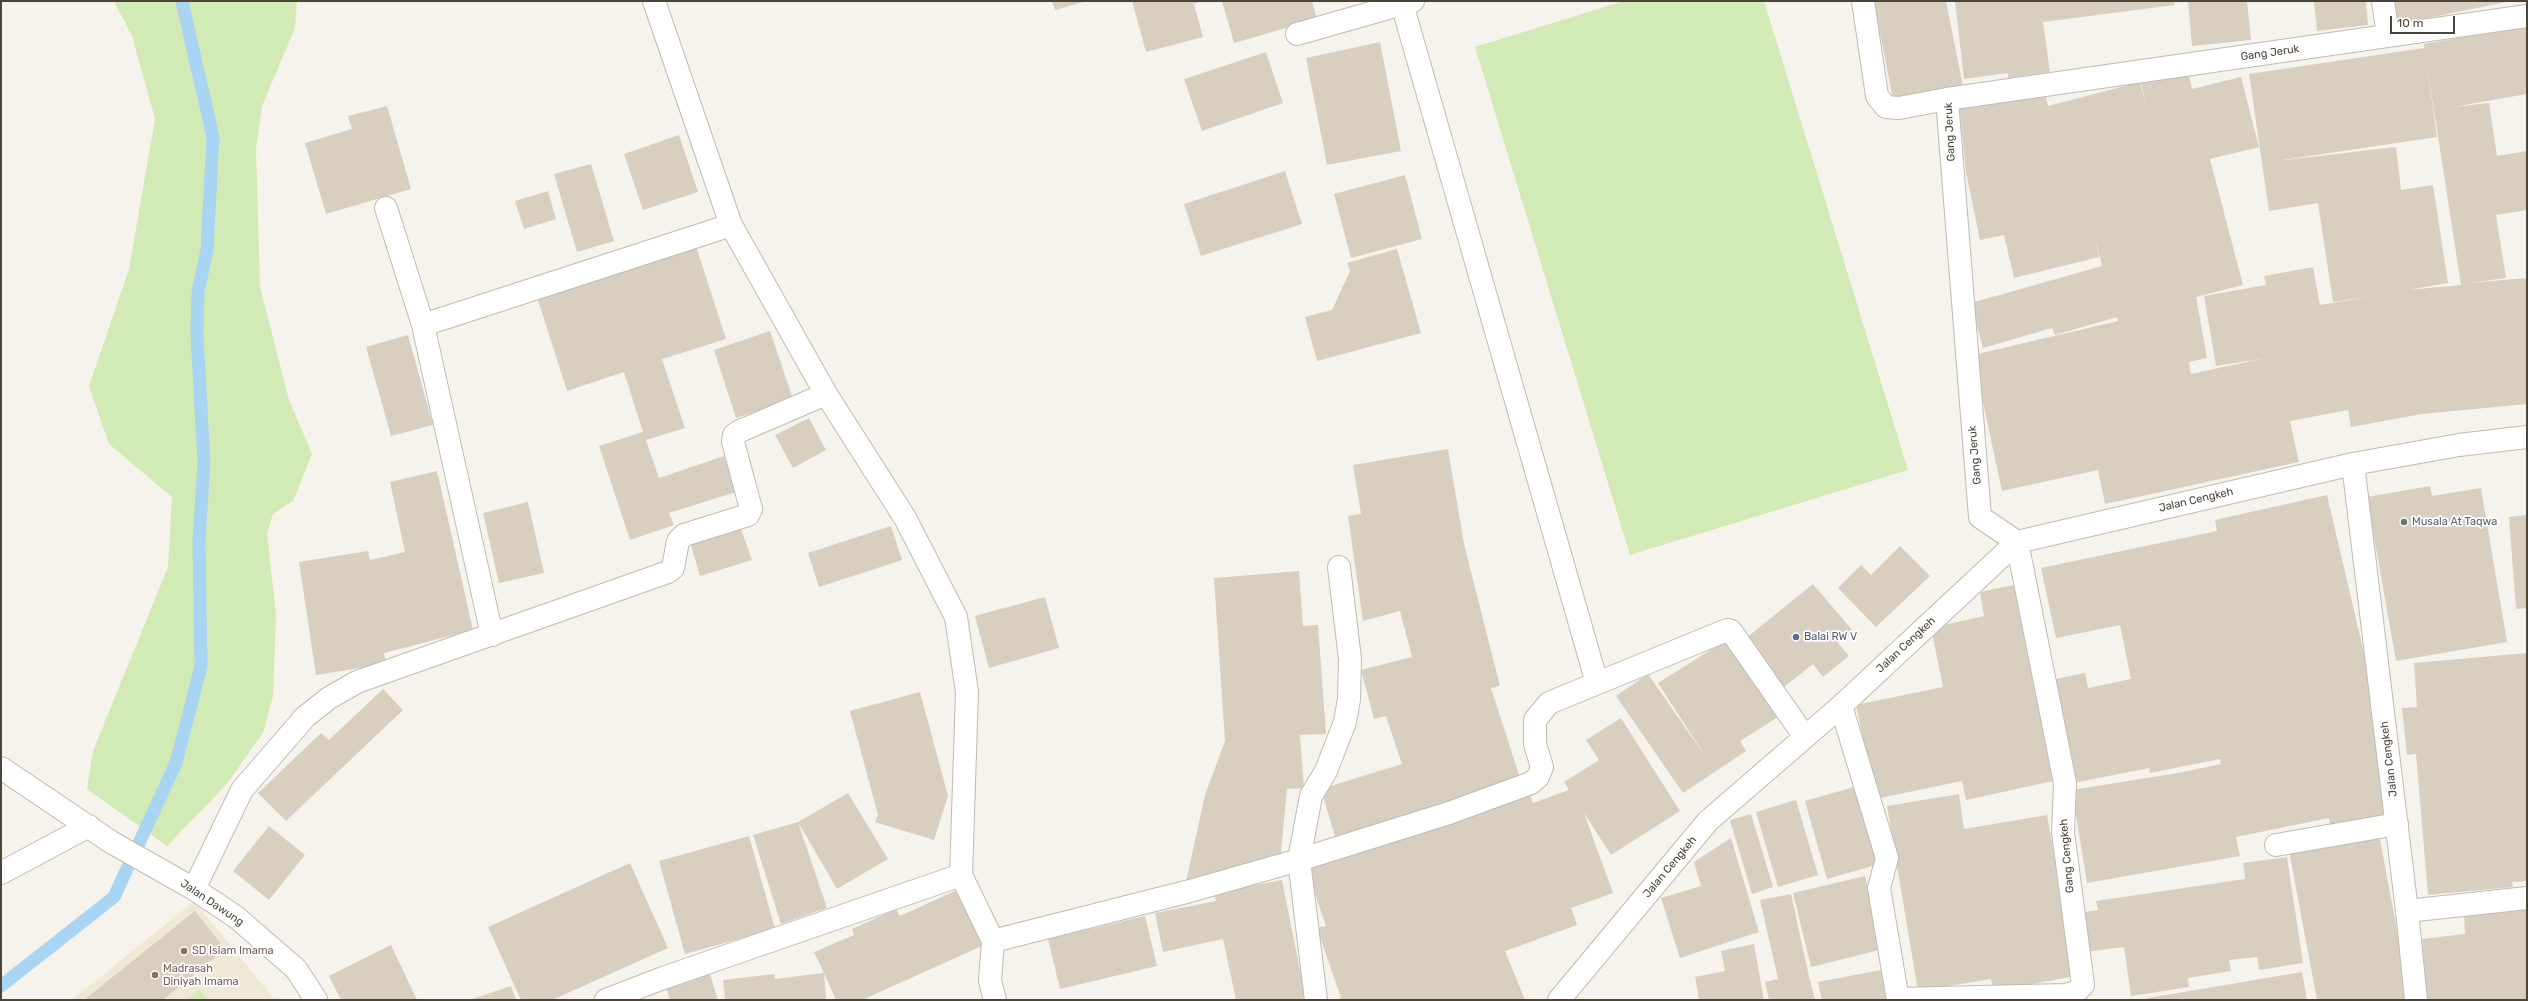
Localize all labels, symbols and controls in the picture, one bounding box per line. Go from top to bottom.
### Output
scale bar [2392,8,2457,34]
text: 10 m [2397,16,2423,30]
street label: Gang Jeruk [2240,42,2300,64]
street label: Gang Jeruk [1942,102,1958,162]
street label: Gang Jeruk [1966,425,1984,485]
street label: Jalan Cengkeh [2157,485,2235,515]
place label: Musala At Taqwa [2412,515,2497,529]
marker: Musala At Taqwa [2399,517,2409,527]
street label: Jalan Cengkeh [1874,614,1938,676]
place label: Balai RW V [1804,630,1857,644]
marker: Balai RW V [1791,632,1801,642]
street label: Jalan Cengkeh [2378,720,2400,798]
street label: Gang Cengkeh [2057,818,2077,894]
street label: Jalan Cengkeh [1640,834,1700,900]
street label: Jalan Dawung [178,877,246,929]
place label: SD Islam Imama [192,944,274,958]
marker: SD Islam Imama [179,946,189,956]
place label: Madrasah Diniyah Imama [163,962,239,988]
marker: Madrasah Diniyah Imama [150,970,160,980]

